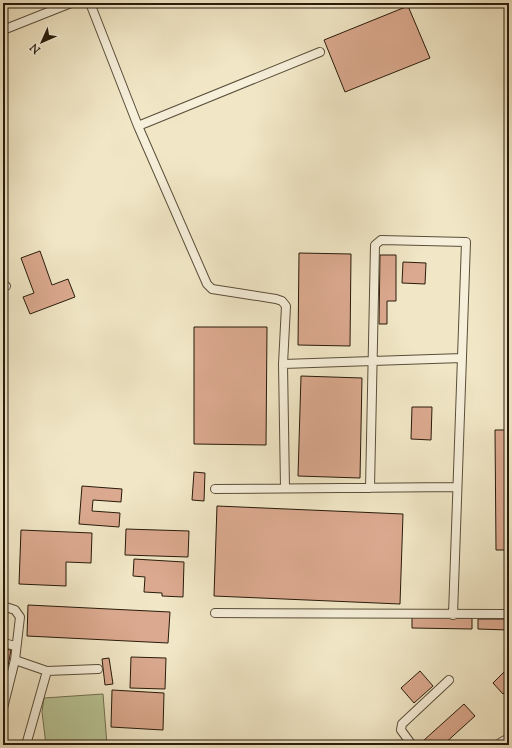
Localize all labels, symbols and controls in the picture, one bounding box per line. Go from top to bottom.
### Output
north arrow [22,22,62,62]
text: N [27,39,45,58]

